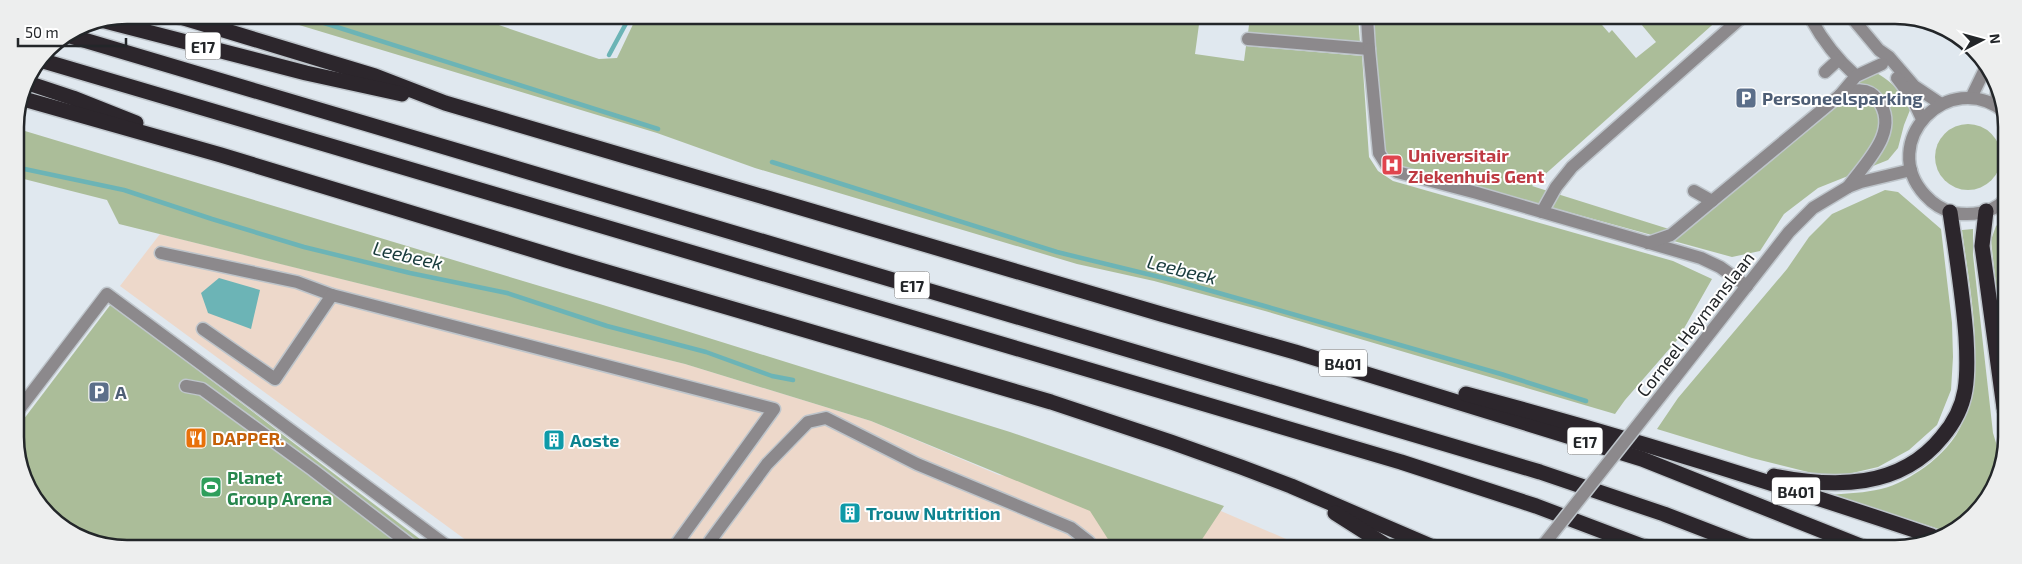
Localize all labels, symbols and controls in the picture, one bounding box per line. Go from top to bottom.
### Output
scale bar [18,15,125,47]
north arrow [1957,15,2007,65]
text: 50 m [25,23,59,41]
road number: E17 [186,32,220,59]
text: N [1986,33,2004,45]
parking icon: Personeelsparking [1734,86,1758,110]
place label: Personeelsparking [1762,87,1923,109]
place label: Universitair Ziekenhuis Gent [1408,144,1545,187]
hospital icon: Universitair Ziekenhuis Gent [1380,153,1404,177]
water label: Leebeek [371,236,445,274]
street label: Corneel Heymanslaan [1631,247,1759,401]
water label: Leebeek [1145,249,1219,289]
road number: E17 [894,272,930,298]
road number: B401 [1319,349,1367,376]
parking icon: A [87,380,111,404]
place label: A [115,381,127,403]
restaurant icon: DAPPER. [184,426,208,450]
place label: DAPPER. [212,427,285,449]
building icon: Aoste [542,428,566,452]
road number: E17 [1568,428,1602,454]
place label: Aoste [570,429,619,451]
place label: Planet Group Arena [227,466,332,509]
sports icon: Planet Group Arena [199,475,223,499]
road number: B401 [1772,478,1820,504]
building icon: Trouw Nutrition [838,501,862,525]
place label: Trouw Nutrition [866,502,1001,524]

